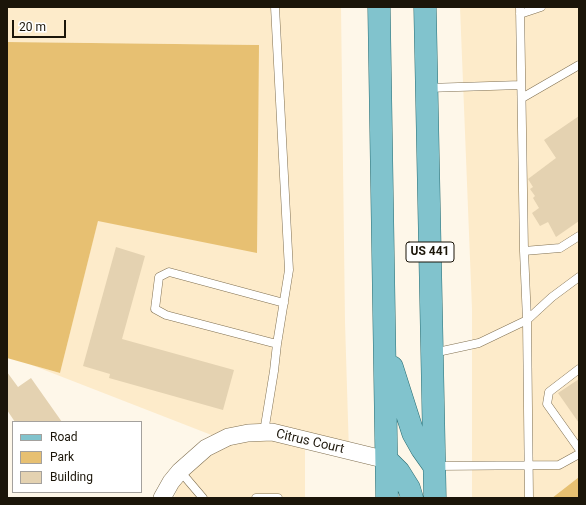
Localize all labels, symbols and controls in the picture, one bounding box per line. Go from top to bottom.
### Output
scale bar [14,12,68,38]
text: 20 m [19,20,46,34]
road number: US 441 [406,242,454,262]
legend [12,421,142,493]
street label: Citrus Court [274,427,346,457]
text: Road [50,430,78,444]
text: Park [50,450,74,464]
text: Building [50,470,93,484]

